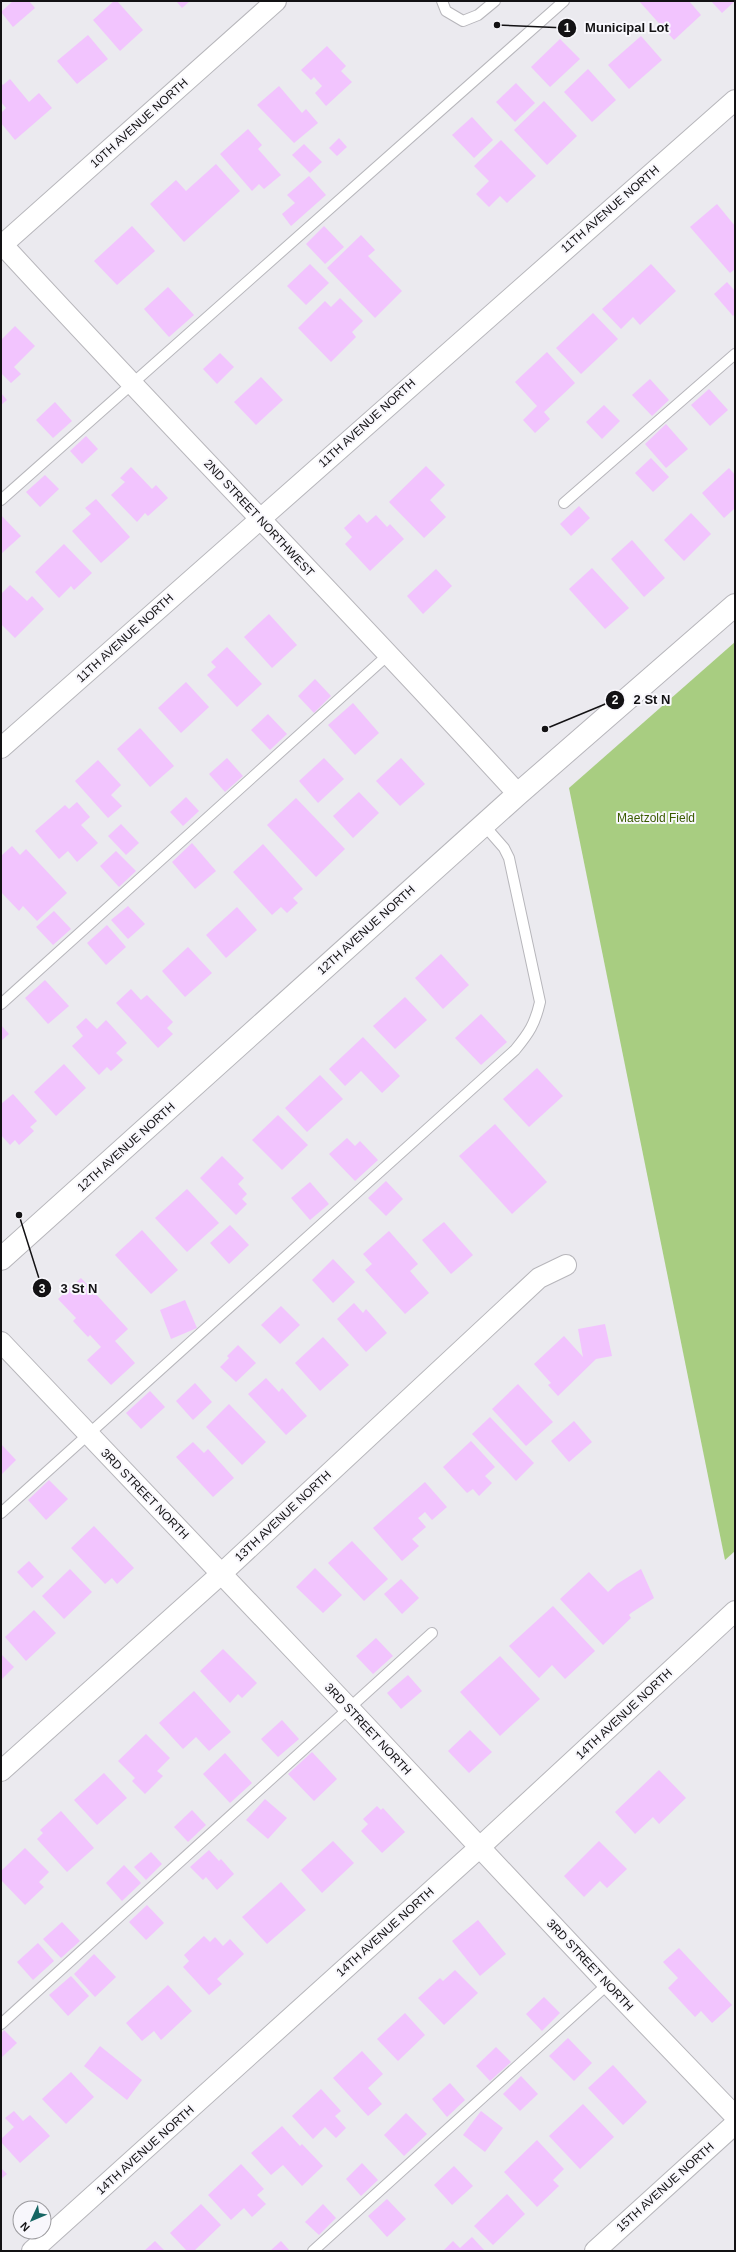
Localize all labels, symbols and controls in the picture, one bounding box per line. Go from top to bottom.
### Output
callout: Municipal Lot [557,15,677,40]
text: Municipal Lot [585,20,670,35]
text: 1 [564,21,571,35]
street label: 10TH AVENUE NORTH [87,76,191,170]
street label: 11TH AVENUE NORTH [558,163,662,255]
street label: 11TH AVENUE NORTH [316,376,418,470]
street label: 2ND STREET NORTHWEST [201,457,317,580]
street label: 11TH AVENUE NORTH [74,591,176,685]
callout: 2 St N [605,687,678,712]
text: 2 St N [634,692,670,707]
text: 2 [612,693,619,707]
park label: Maetzold Field [617,811,695,825]
street label: 12TH AVENUE NORTH [314,883,418,977]
street label: 12TH AVENUE NORTH [74,1100,178,1194]
callout: 3 St N [32,1276,105,1301]
text: 3 St N [61,1281,97,1296]
text: 3 [39,1282,46,1296]
street label: 3RD STREET NORTH [98,1446,192,1542]
street label: 13TH AVENUE NORTH [232,1468,334,1564]
street label: 14TH AVENUE NORTH [573,1666,675,1762]
street label: 3RD STREET NORTH [322,1680,414,1778]
street label: 14TH AVENUE NORTH [333,1885,437,1979]
street label: 3RD STREET NORTH [544,1916,636,2014]
street label: 14TH AVENUE NORTH [93,2103,197,2197]
street label: 15TH AVENUE NORTH [613,2140,717,2234]
north arrow [12,2200,52,2240]
text: N [18,2220,32,2234]

